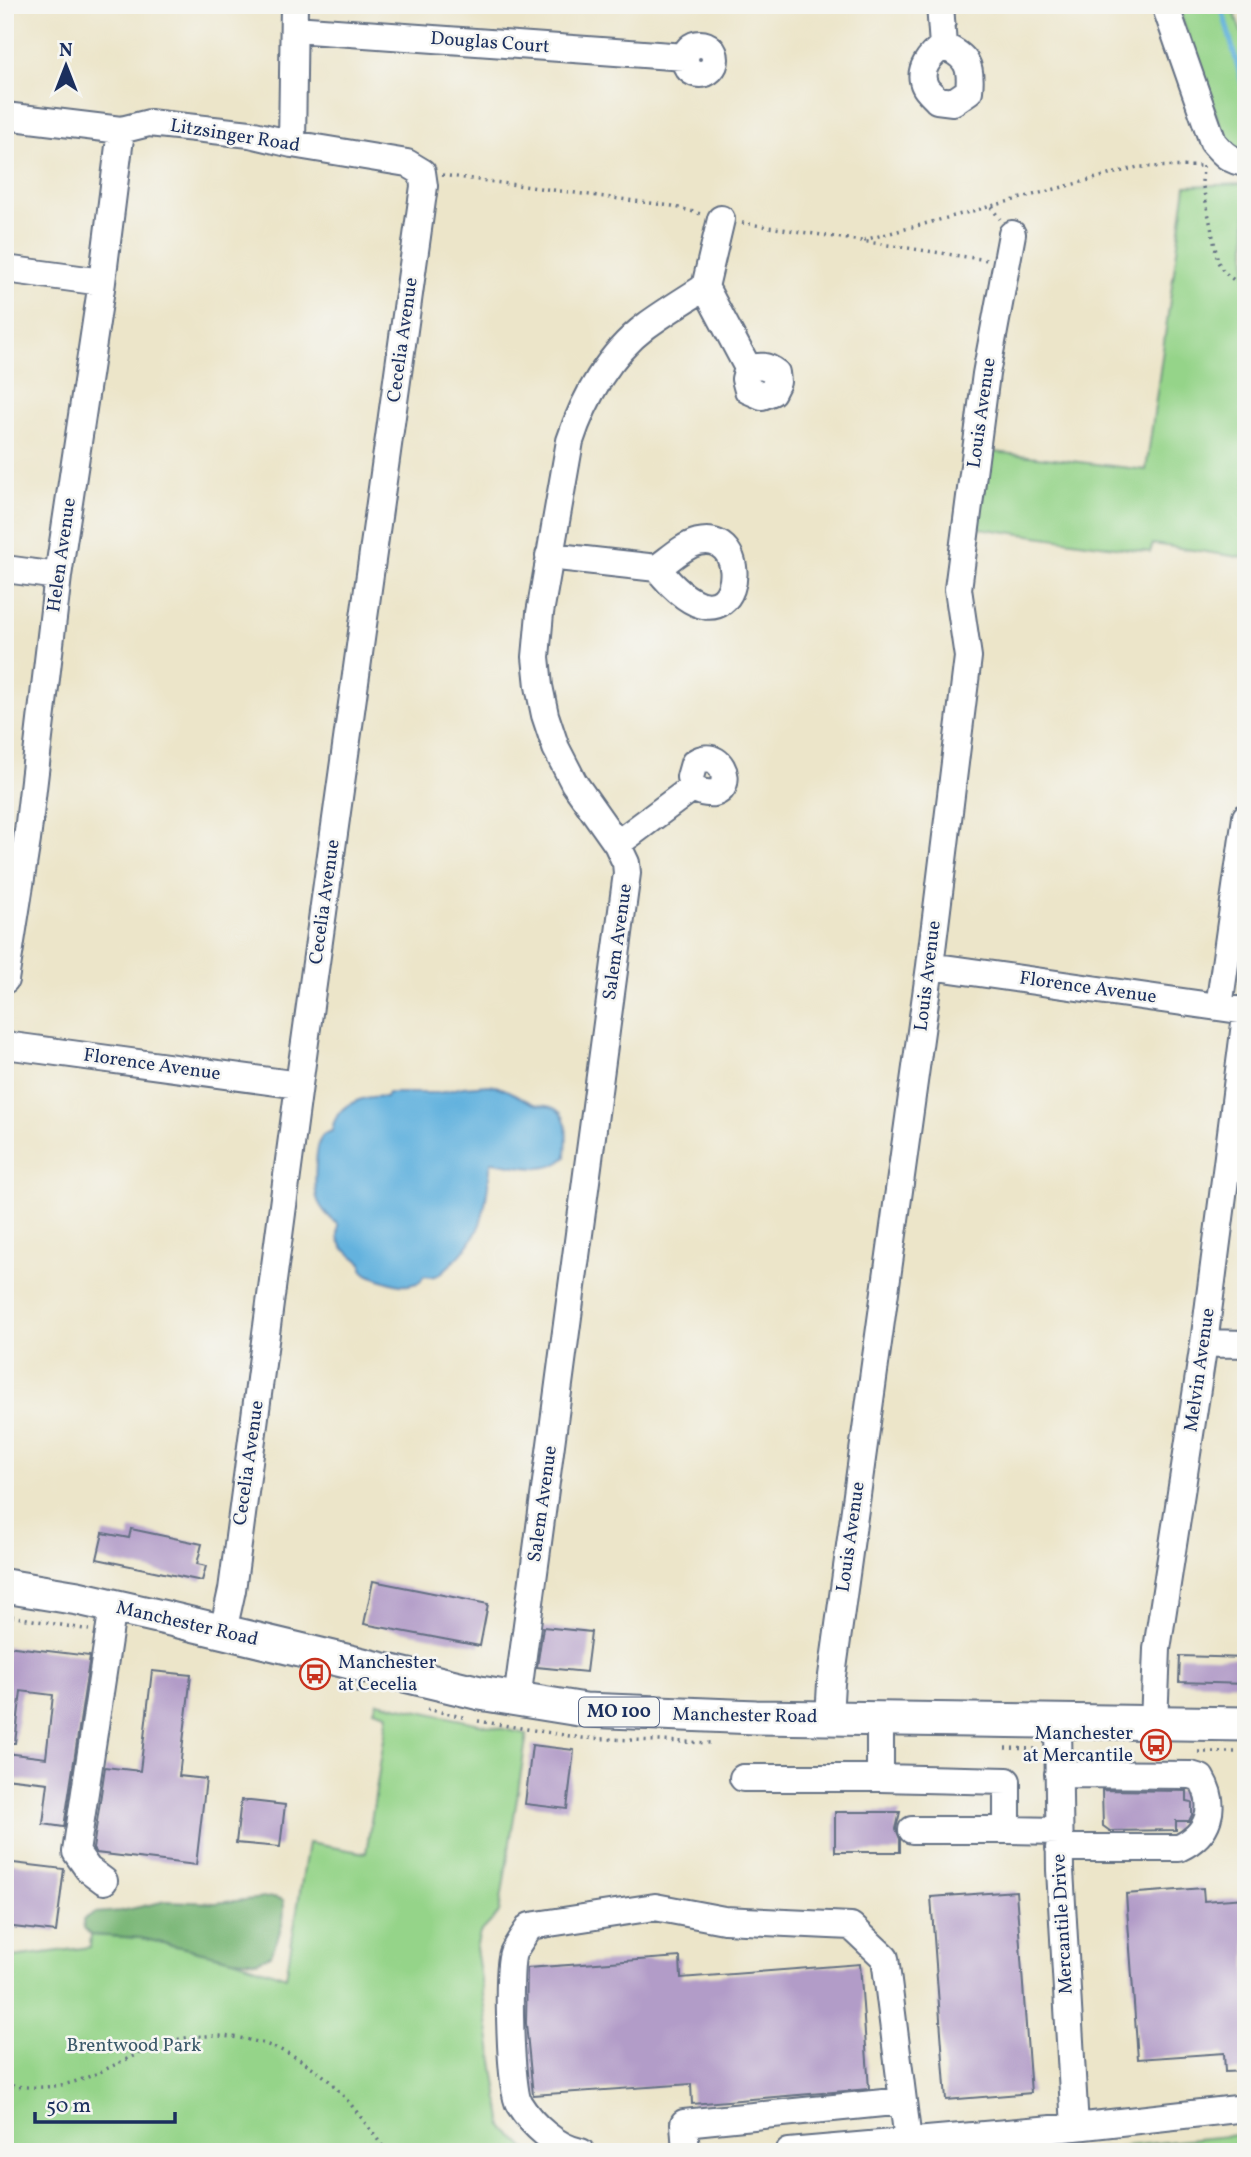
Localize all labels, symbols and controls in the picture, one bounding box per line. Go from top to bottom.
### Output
street label: Douglas Court [430,26,551,60]
north arrow [32,32,102,102]
text: N [59,38,73,64]
street label: Litzsinger Road [168,113,302,159]
street label: Cecelia Avenue [381,276,425,404]
street label: Louis Avenue [961,356,1003,470]
street label: Helen Avenue [41,496,83,614]
street label: Cecelia Avenue [303,838,347,966]
street label: Salem Avenue [597,882,639,1002]
street label: Louis Avenue [908,919,948,1033]
street label: Florence Avenue [1018,966,1158,1010]
street label: Florence Avenue [82,1043,222,1087]
street label: Melvin Avenue [1178,1306,1222,1434]
street label: Cecelia Avenue [227,1399,271,1527]
street label: Salem Avenue [522,1444,564,1564]
street label: Louis Avenue [830,1480,872,1594]
street label: Manchester Road [113,1595,261,1653]
place label: Manchester at Cecelia [338,1650,436,1698]
bus stop icon: Manchester at Cecelia [298,1657,332,1691]
road number: MO 100 [579,1698,659,1727]
street label: Manchester Road [672,1702,818,1730]
place label: Manchester at Mercantile [1023,1721,1133,1769]
bus stop icon: Manchester at Mercantile [1139,1728,1173,1762]
street label: Mercantile Drive [1046,1853,1080,1995]
park label: Brentwood Park [67,2033,201,2059]
scale bar [35,2080,175,2124]
text: 50 m [46,2092,91,2121]

